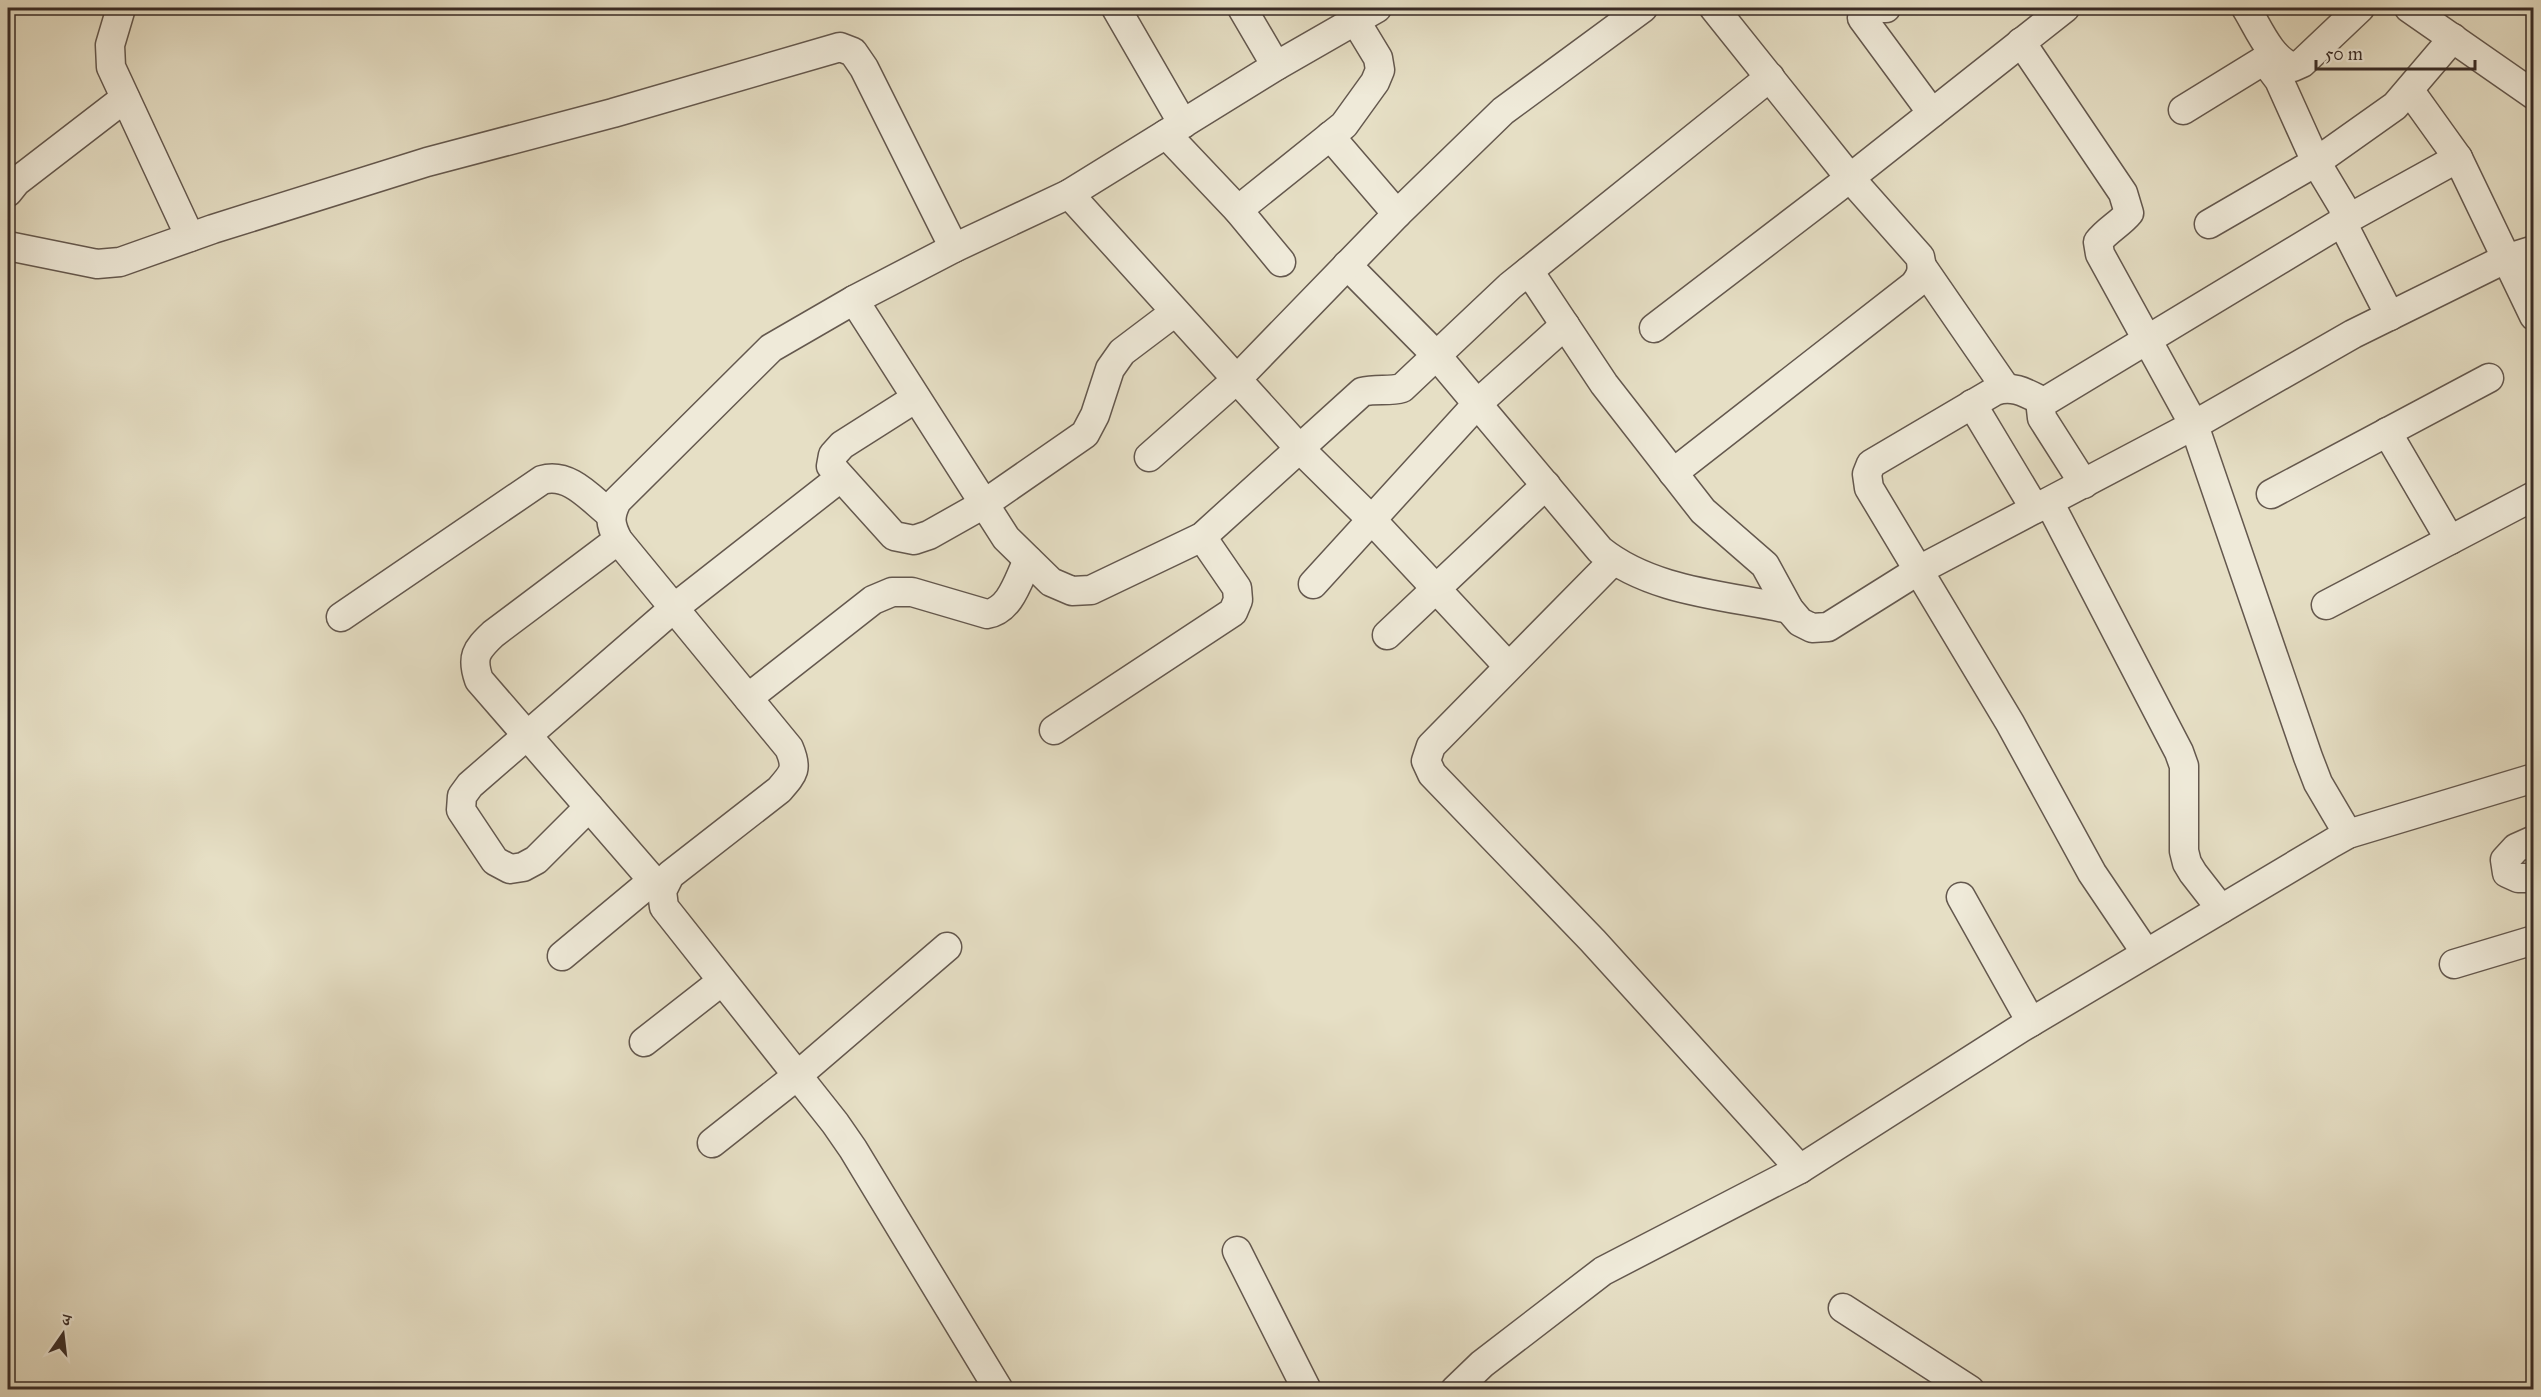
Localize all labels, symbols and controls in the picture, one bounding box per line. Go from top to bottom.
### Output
scale bar [2316,33,2475,71]
text: 50 m [2325,43,2363,65]
north arrow [33,1304,93,1364]
text: उ [59,1309,75,1331]

